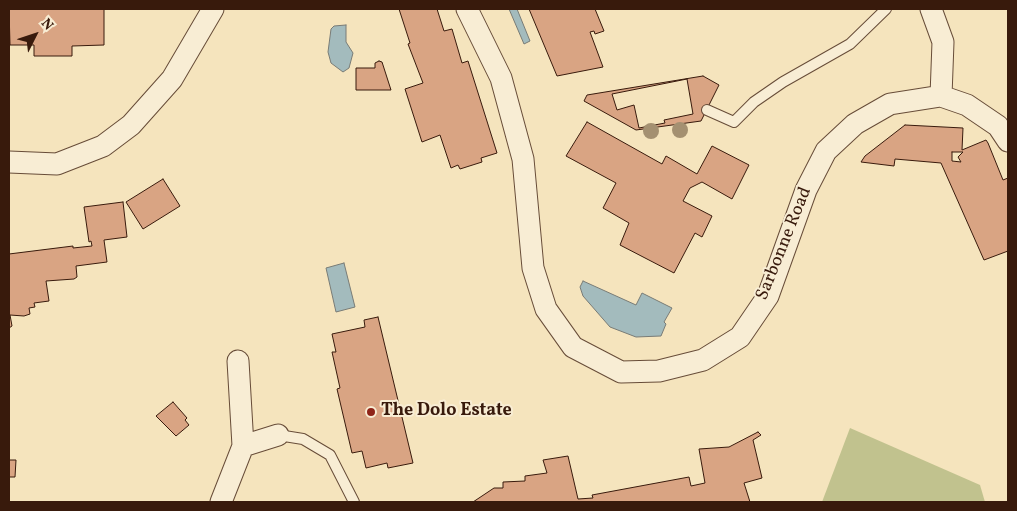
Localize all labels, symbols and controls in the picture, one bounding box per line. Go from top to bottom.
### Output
north arrow [10,10,60,60]
text: N [36,15,57,35]
street label: Sarbonne Road [752,184,818,304]
place label: The Dolo Estate [381,401,512,423]
marker: The Dolo Estate [365,406,377,418]

